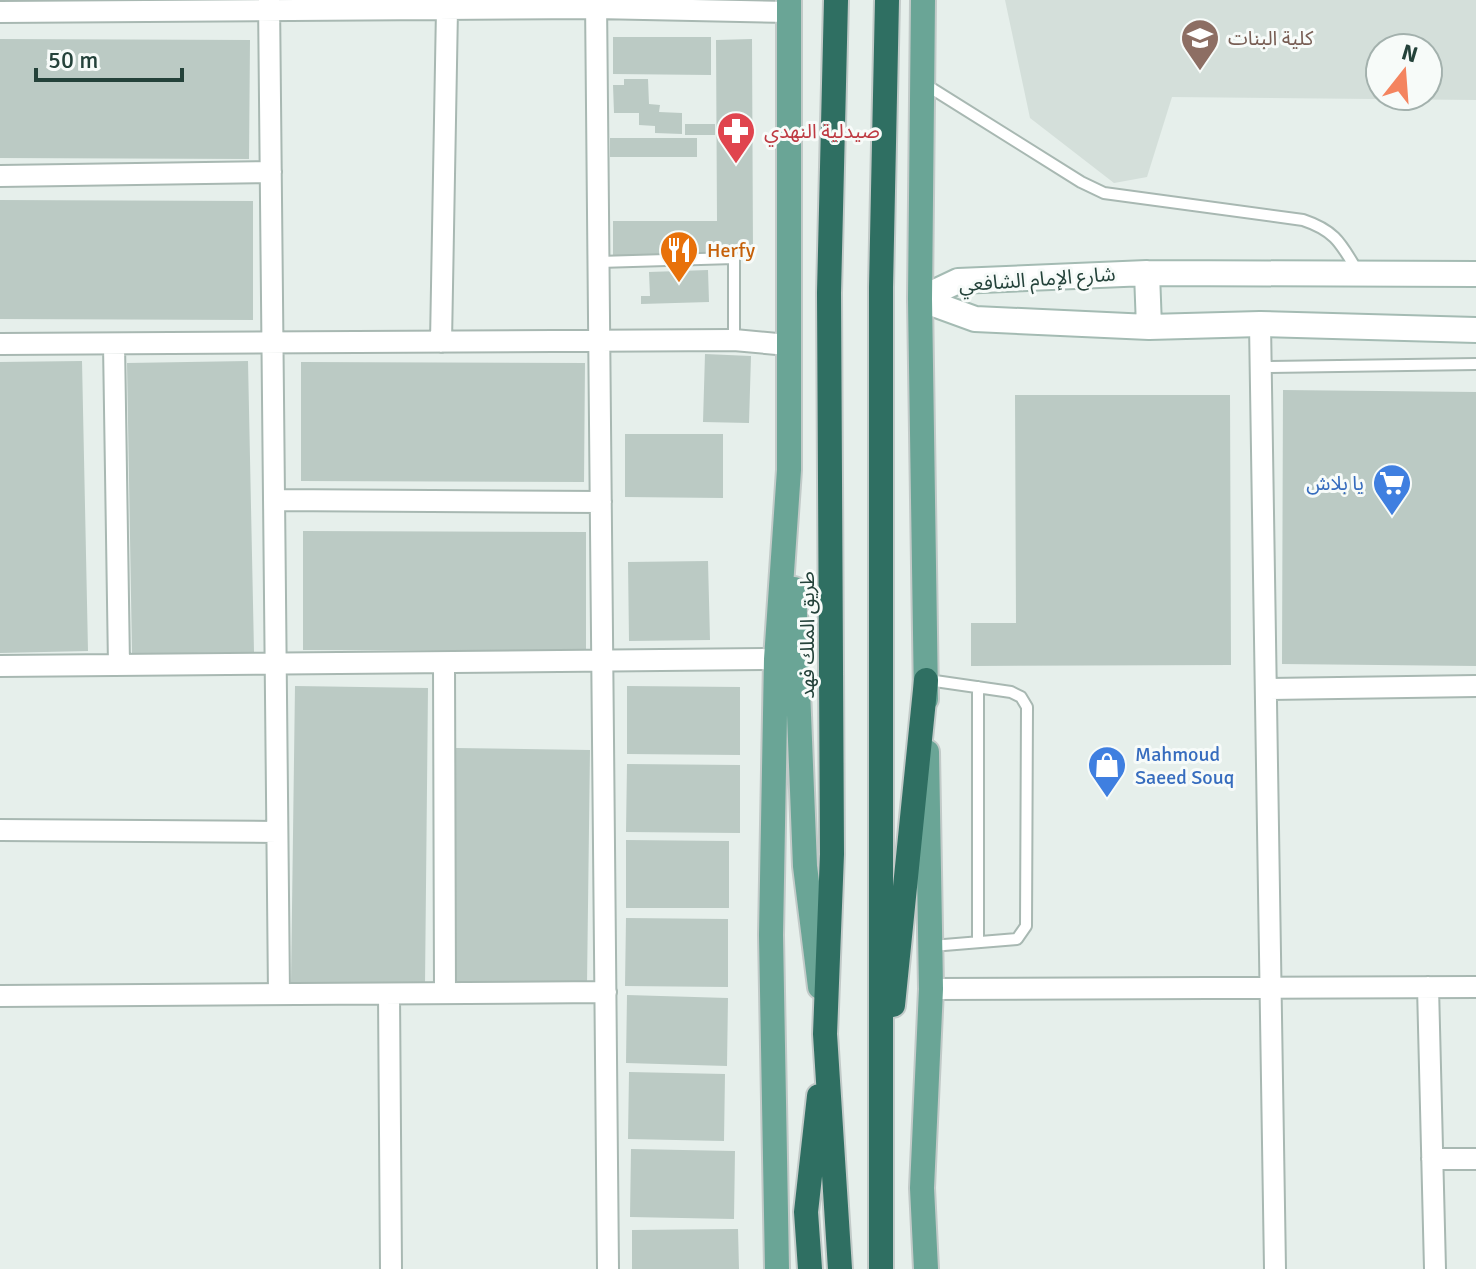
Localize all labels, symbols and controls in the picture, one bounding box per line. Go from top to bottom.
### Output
school or university icon: كلية البنات [1179,17,1221,72]
place label: كلية البنات [1228,26,1314,51]
scale bar [36,32,182,82]
north arrow [1364,32,1444,112]
text: N [1398,38,1421,69]
text: 50 m [48,45,98,75]
pharmacy icon: صيدلية النهدي [715,110,757,165]
place label: صيدلية النهدي [764,119,880,147]
restaurant icon: Herfy [658,229,700,284]
place label: Herfy [707,238,756,263]
street label: شارع الإمام الشافعي [958,262,1116,300]
supermarket icon: يا بلاش [1371,462,1413,517]
place label: يا بلاش [1306,471,1364,496]
street label: طريق الملك فهد [795,571,820,699]
place label: Mahmoud Saeed Souq [1135,742,1234,790]
shop icon: Mahmoud Saeed Souq [1086,744,1128,799]

